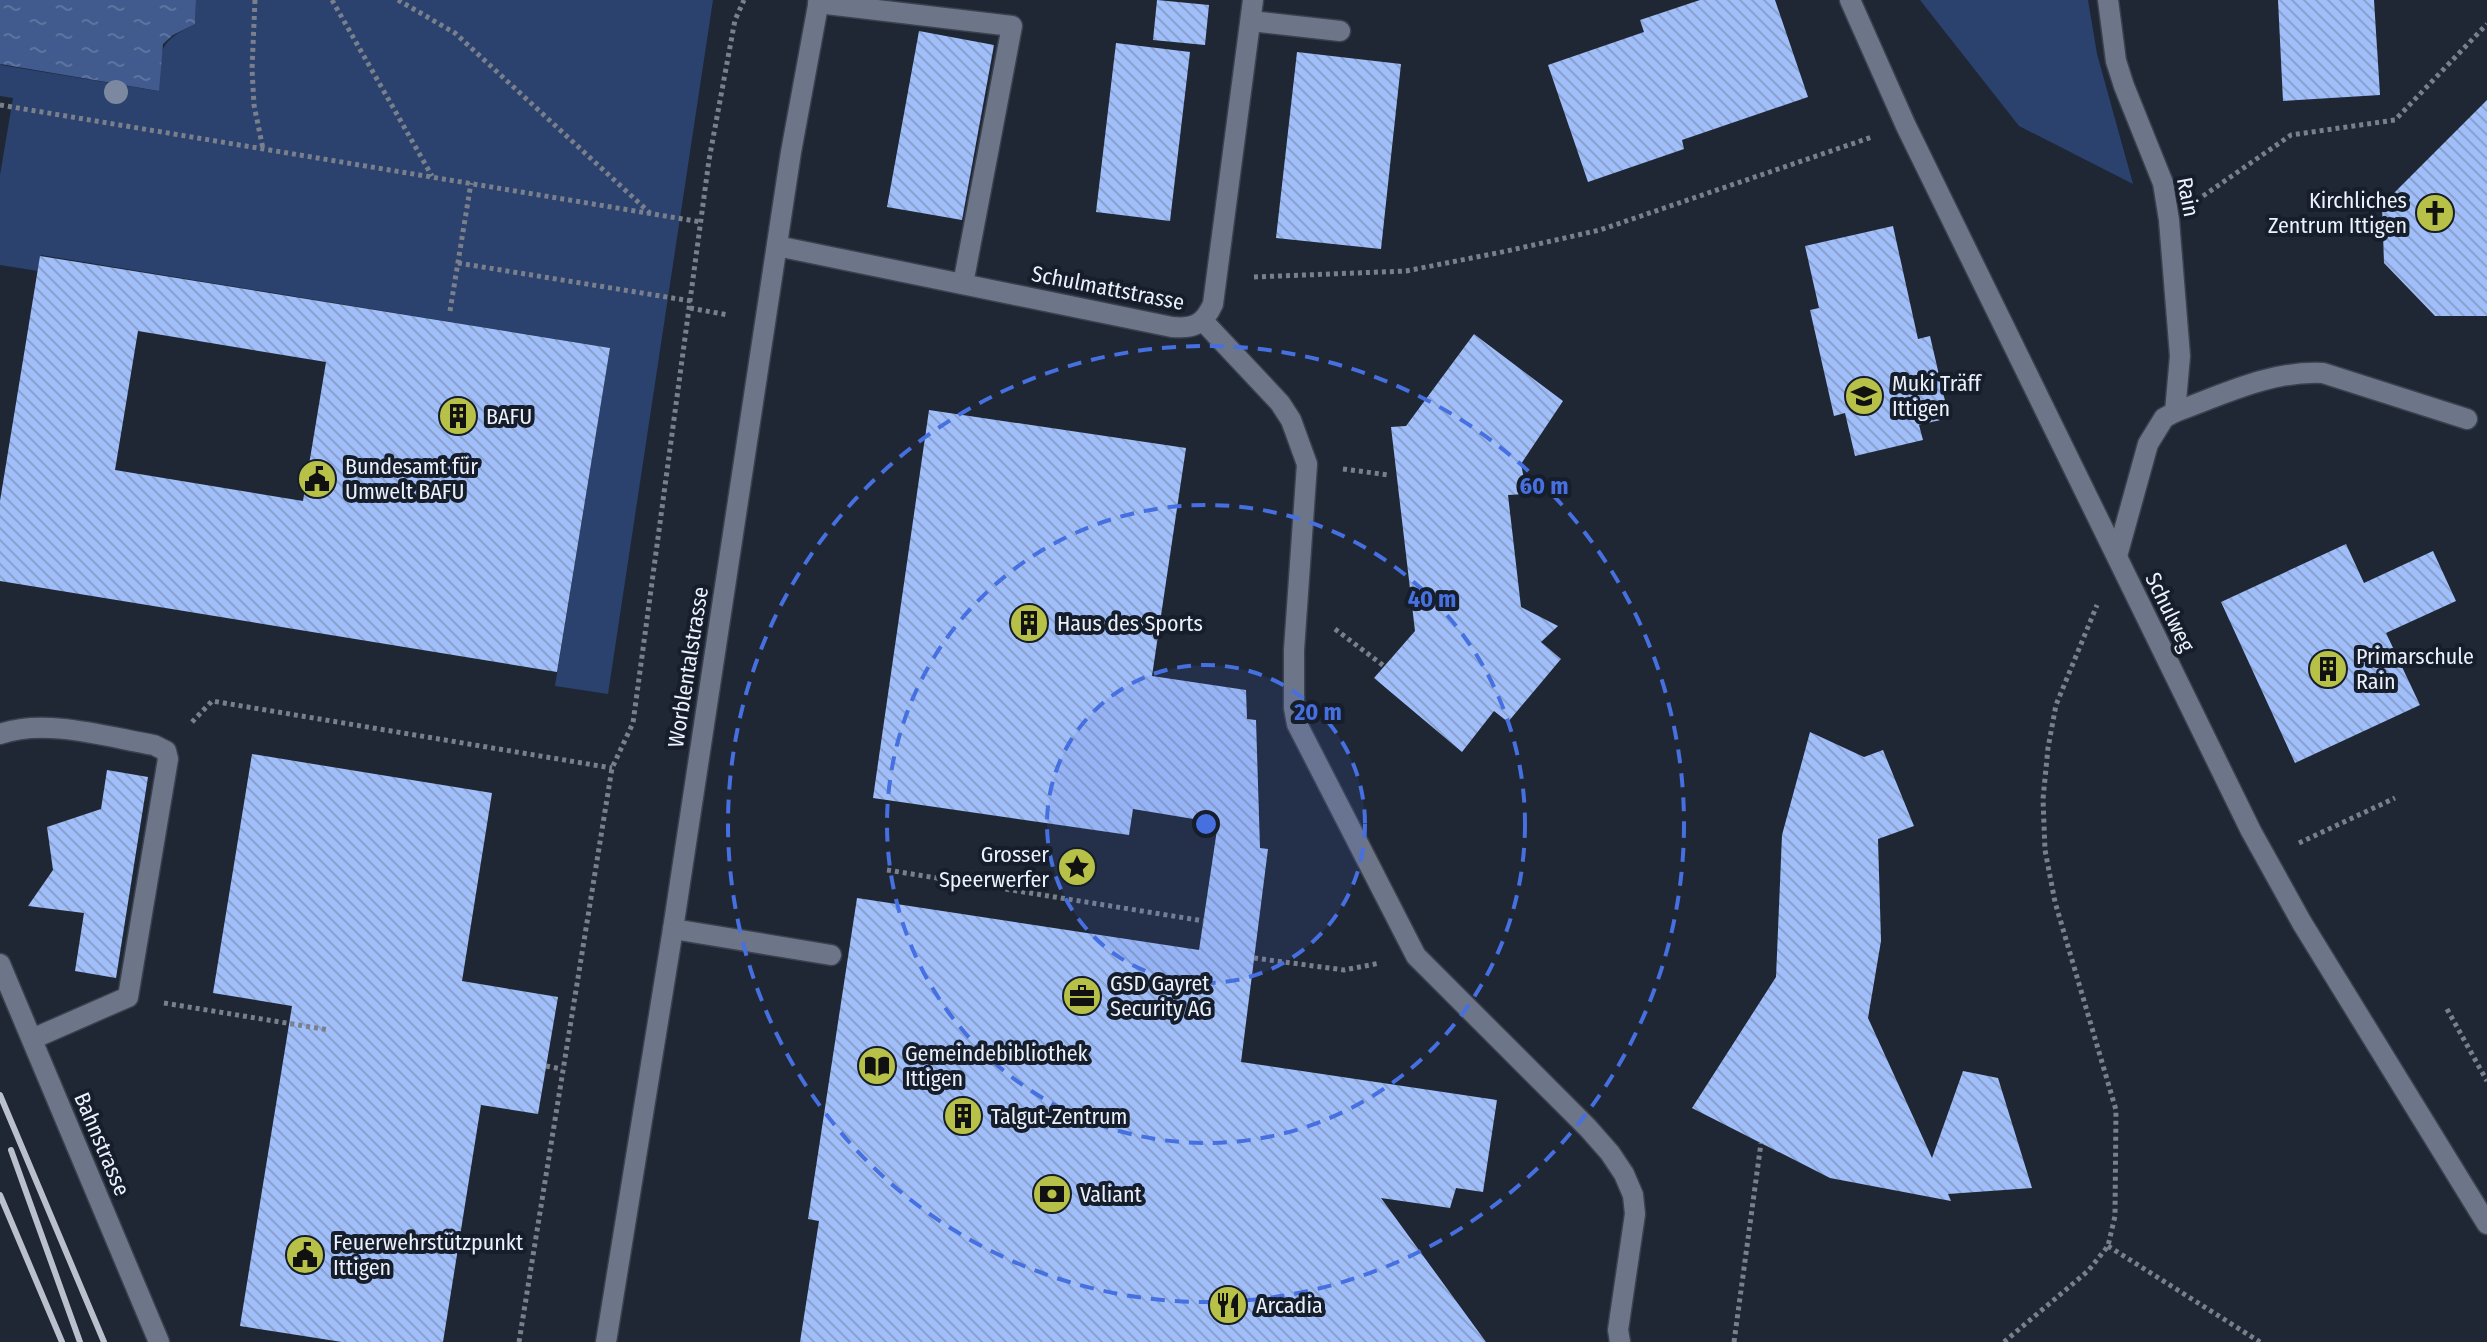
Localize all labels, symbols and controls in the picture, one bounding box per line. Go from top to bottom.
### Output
street label: Rain [2171,175,2205,219]
place label: Kirchliches Zentrum Ittigen [2268,187,2407,239]
church icon: Kirchliches Zentrum Ittigen [2414,192,2456,234]
street label: Schulmattstrasse [1029,260,1187,316]
place label: Muki Träff Ittigen [1892,370,1982,422]
school or university icon: Muki Träff Ittigen [1843,375,1885,417]
building icon: BAFU [437,395,479,437]
place label: BAFU [486,403,532,430]
place label: Bundesamt für Umwelt BAFU [345,453,478,505]
public building icon: Bundesamt für Umwelt BAFU [296,458,338,500]
text: 60 m [1520,472,1568,500]
street label: Schulweg [2139,568,2201,657]
street label: Worblentalstrasse [662,585,714,749]
text: 40 m [1408,585,1456,613]
building icon: Haus des Sports [1008,602,1050,644]
place label: Haus des Sports [1057,610,1203,637]
place label: Primarschule Rain [2356,643,2474,695]
building icon: Primarschule Rain [2307,648,2349,690]
text: 20 m [1293,698,1342,726]
centre of rings [1192,810,1220,838]
place label: Grosser Speerwerfer [939,841,1049,893]
place icon: Grosser Speerwerfer [1056,846,1098,888]
place label: GSD Gayret Security AG [1110,970,1212,1022]
office icon: GSD Gayret Security AG [1061,975,1103,1017]
place label: Gemeindebibliothek Ittigen [905,1040,1089,1092]
library icon: Gemeindebibliothek Ittigen [856,1045,898,1087]
street label: Bahnstrasse [68,1088,136,1200]
building icon: Talgut-Zentrum [942,1095,984,1137]
place label: Talgut-Zentrum [991,1103,1128,1130]
bank icon: Valiant [1031,1173,1073,1215]
place label: Valiant [1080,1181,1143,1208]
place label: Feuerwehrstützpunkt Ittigen [333,1229,524,1281]
public building icon: Feuerwehrstützpunkt Ittigen [284,1234,326,1276]
restaurant icon: Arcadia [1207,1284,1249,1326]
place label: Arcadia [1256,1292,1323,1319]

